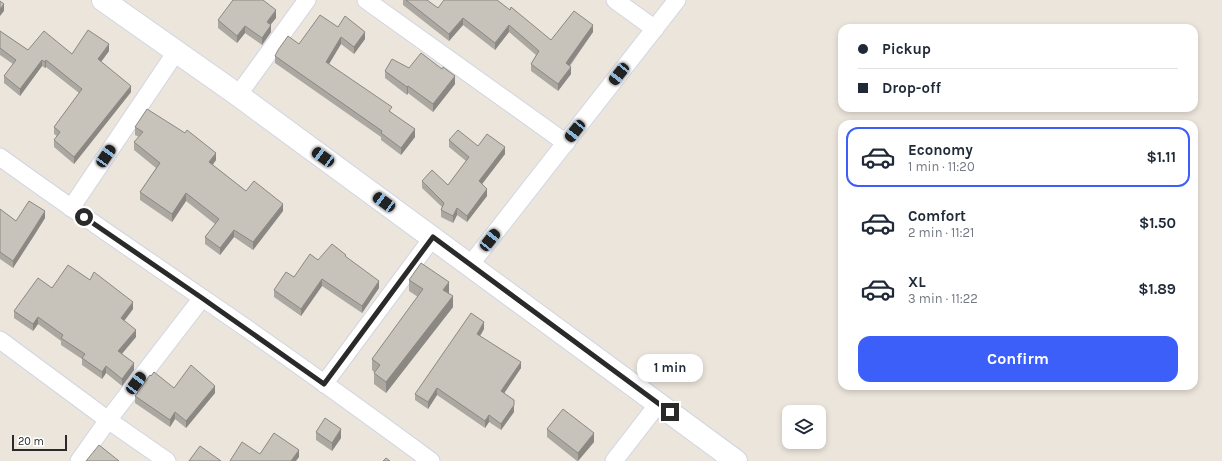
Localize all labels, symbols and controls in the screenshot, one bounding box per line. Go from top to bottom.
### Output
text: Pickup [882,40,931,58]
car [607,61,631,87]
text: Drop-off [882,79,941,97]
car [563,118,587,144]
icon: car [860,139,896,175]
text: Economy [908,141,973,159]
car [94,143,118,169]
car [310,145,336,169]
text: $1.11 [1146,148,1176,166]
text: 1 min · 11:20 [908,159,975,174]
car [371,190,397,214]
icon: car [860,205,896,241]
text: Comfort [908,207,966,225]
route start [75,208,93,226]
text: $1.50 [1139,214,1176,232]
text: 2 min · 11:21 [908,225,974,240]
car [478,227,502,253]
icon: car [860,271,896,307]
text: XL [908,273,926,291]
text: $1.89 [1138,280,1176,298]
text: 3 min · 11:22 [908,291,978,306]
button: Confirm [858,336,1178,382]
callout: 1 min [637,354,703,382]
text: 1 min [654,360,686,375]
car [124,370,148,396]
route end [661,403,679,421]
map controls [782,405,826,449]
button: layers [782,405,826,449]
scale bar [12,433,67,452]
text: 20 m [18,435,44,448]

